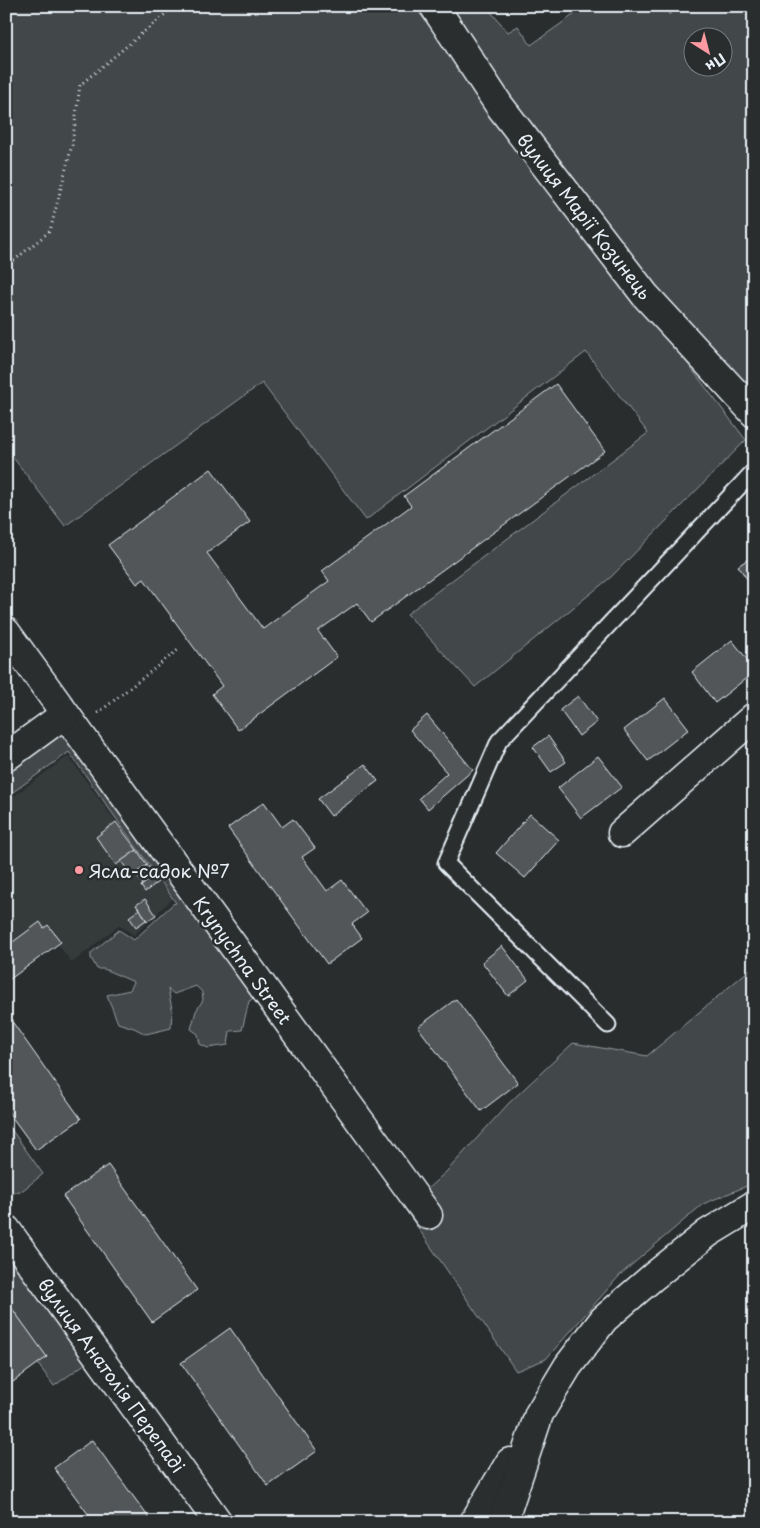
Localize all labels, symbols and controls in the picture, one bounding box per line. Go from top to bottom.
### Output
north arrow [682,28,732,78]
text: Пн [702,48,730,77]
street label: вулиця Марії Козинець [511,127,659,305]
place label: Ясла-садок №7 [89,857,230,884]
marker: Ясла-садок №7 [73,864,85,876]
street label: Krynychna Street [187,890,299,1030]
street label: вулиця Анатолія Перепаді [32,1272,192,1478]

